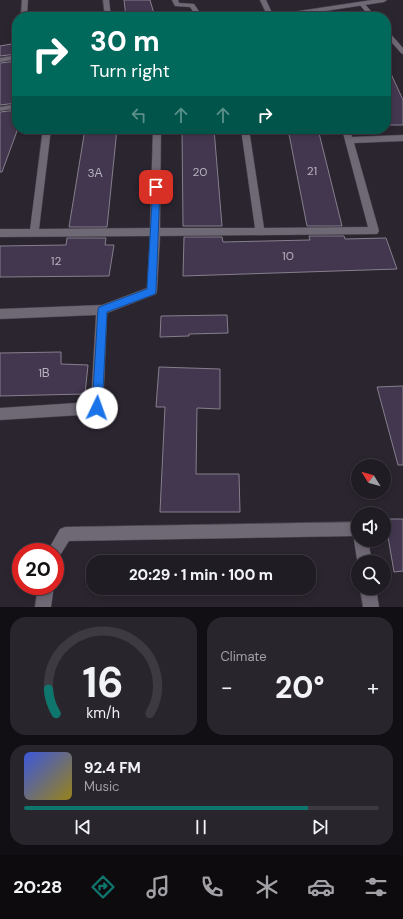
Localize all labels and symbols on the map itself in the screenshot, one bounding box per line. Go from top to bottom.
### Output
house number: 21 [307,163,317,179]
house number: 20 [192,164,208,180]
house number: 3А [87,165,103,181]
pin [139,170,173,204]
house number: 10 [282,248,294,264]
house number: 12 [51,253,61,269]
house number: 1В [38,365,50,381]
position arrow [76,387,118,429]
north arrow [351,459,391,499]
speed limit sign: 20 [12,543,64,595]

